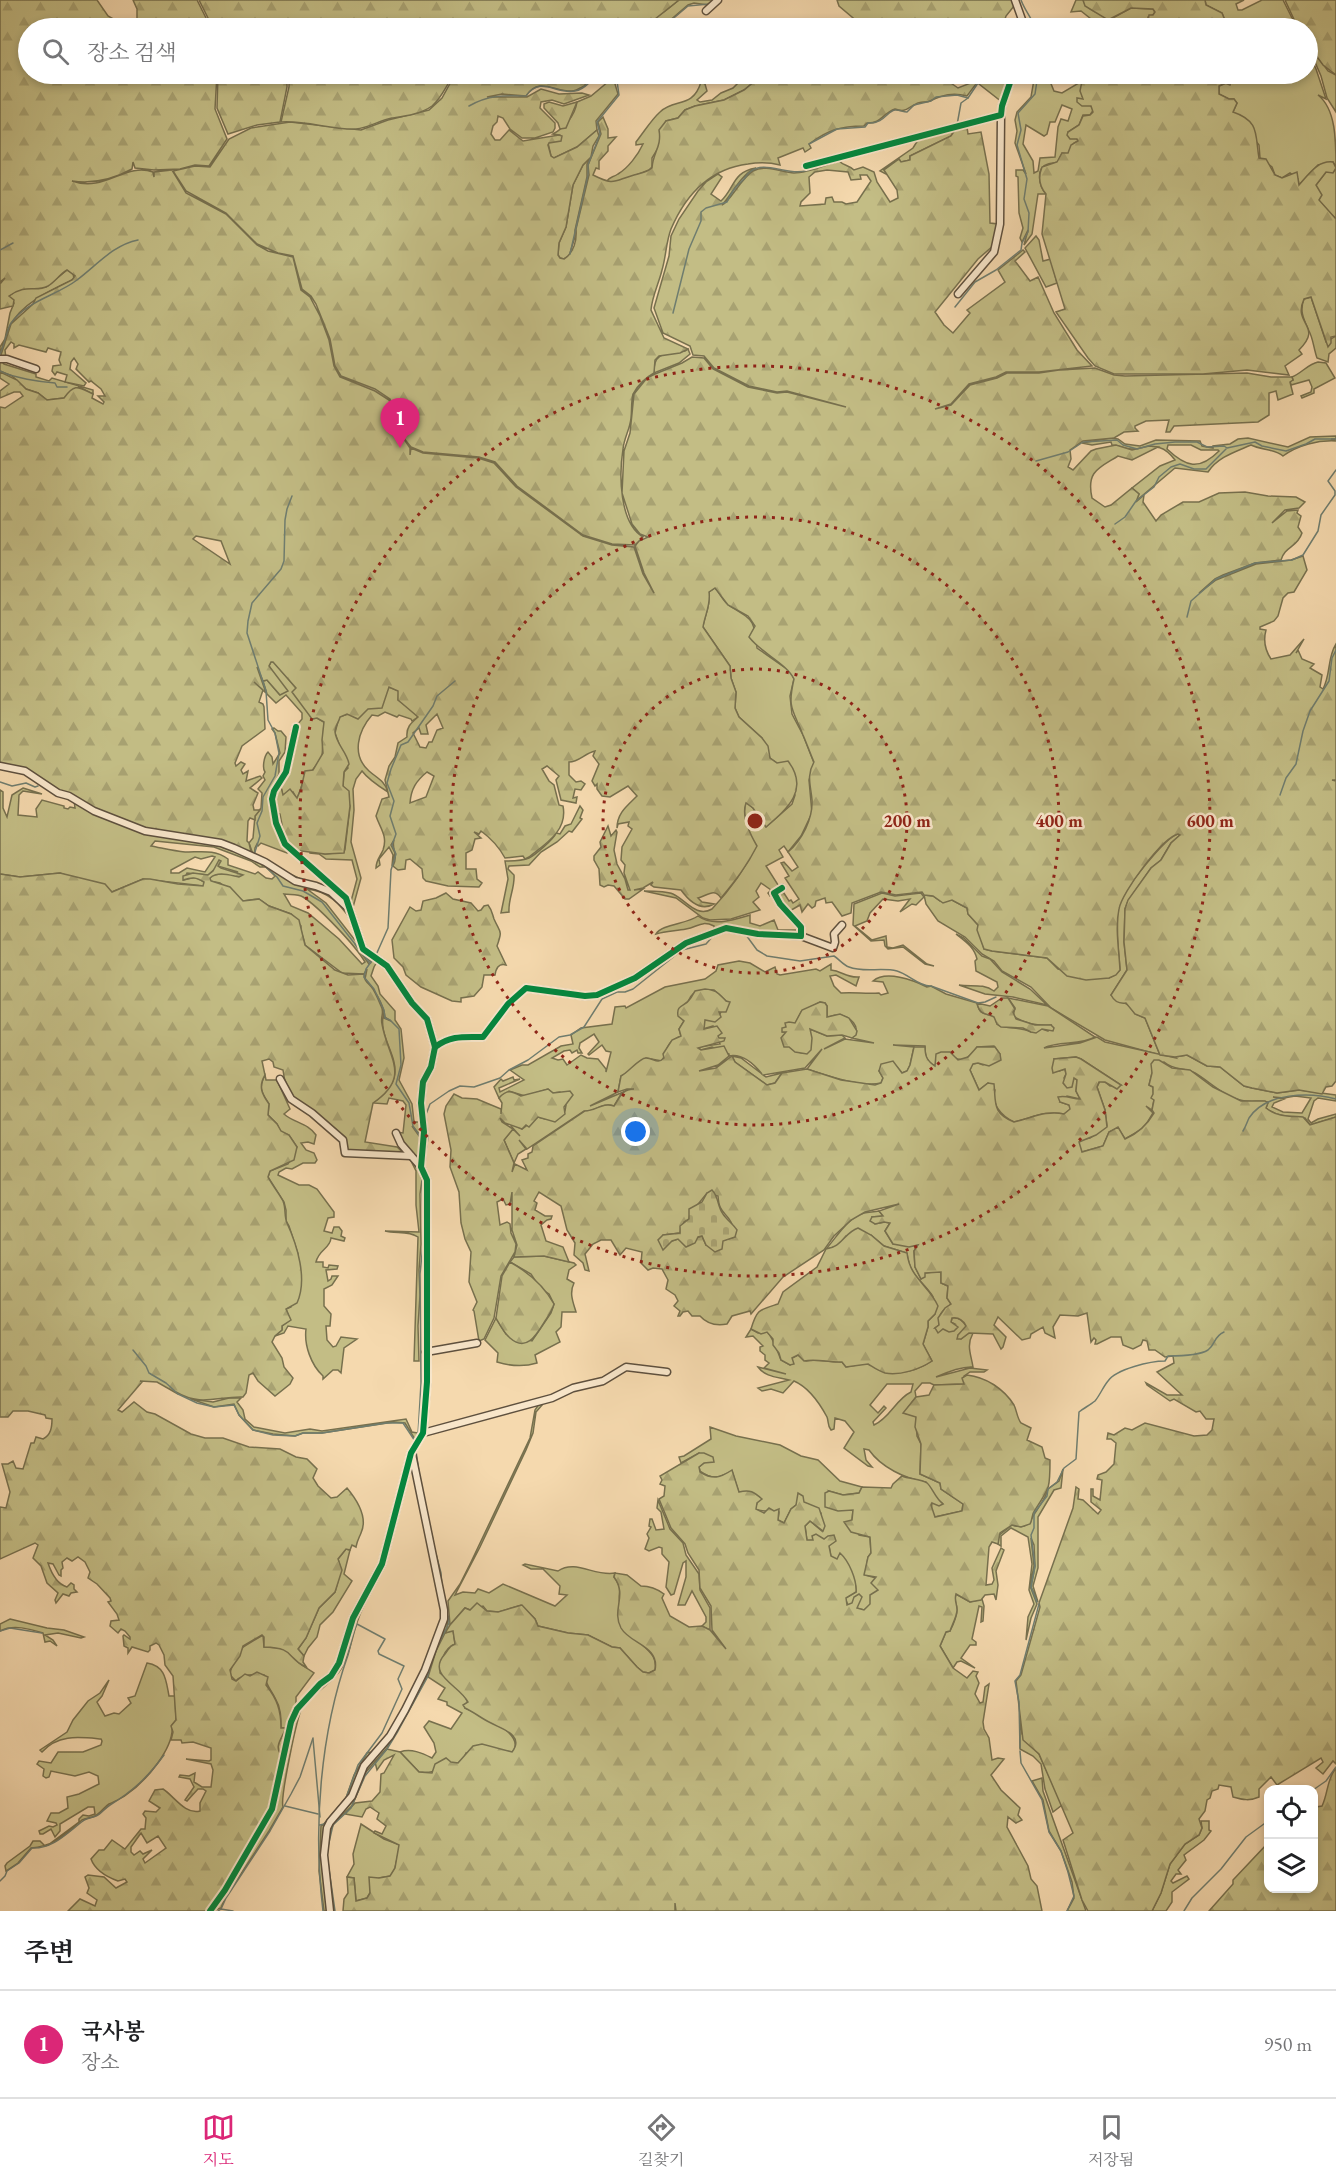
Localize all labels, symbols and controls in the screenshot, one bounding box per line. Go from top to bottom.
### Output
search box [18,18,1318,84]
icon: search [39,35,72,68]
text: 장소 검색 [87,38,176,67]
pin: 1 [380,398,420,448]
text: 200 m [883,809,931,832]
text: 400 m [1035,809,1083,832]
text: 600 m [1186,809,1234,832]
centre of rings [745,811,765,831]
your location [621,1117,650,1146]
map controls [1264,1785,1318,1893]
button: locate [1264,1785,1318,1839]
button: layers [1264,1839,1318,1893]
text: 주변 [24,1935,74,1969]
text: 국사봉 [81,2017,145,2046]
text: 1 [38,2031,49,2057]
text: 950 m [1264,2031,1312,2057]
text: 장소 [81,2049,120,2075]
tab: 지도 [202,2111,235,2170]
tab: 길찾기 [638,2111,684,2170]
tab: 저장됨 [1088,2111,1134,2170]

